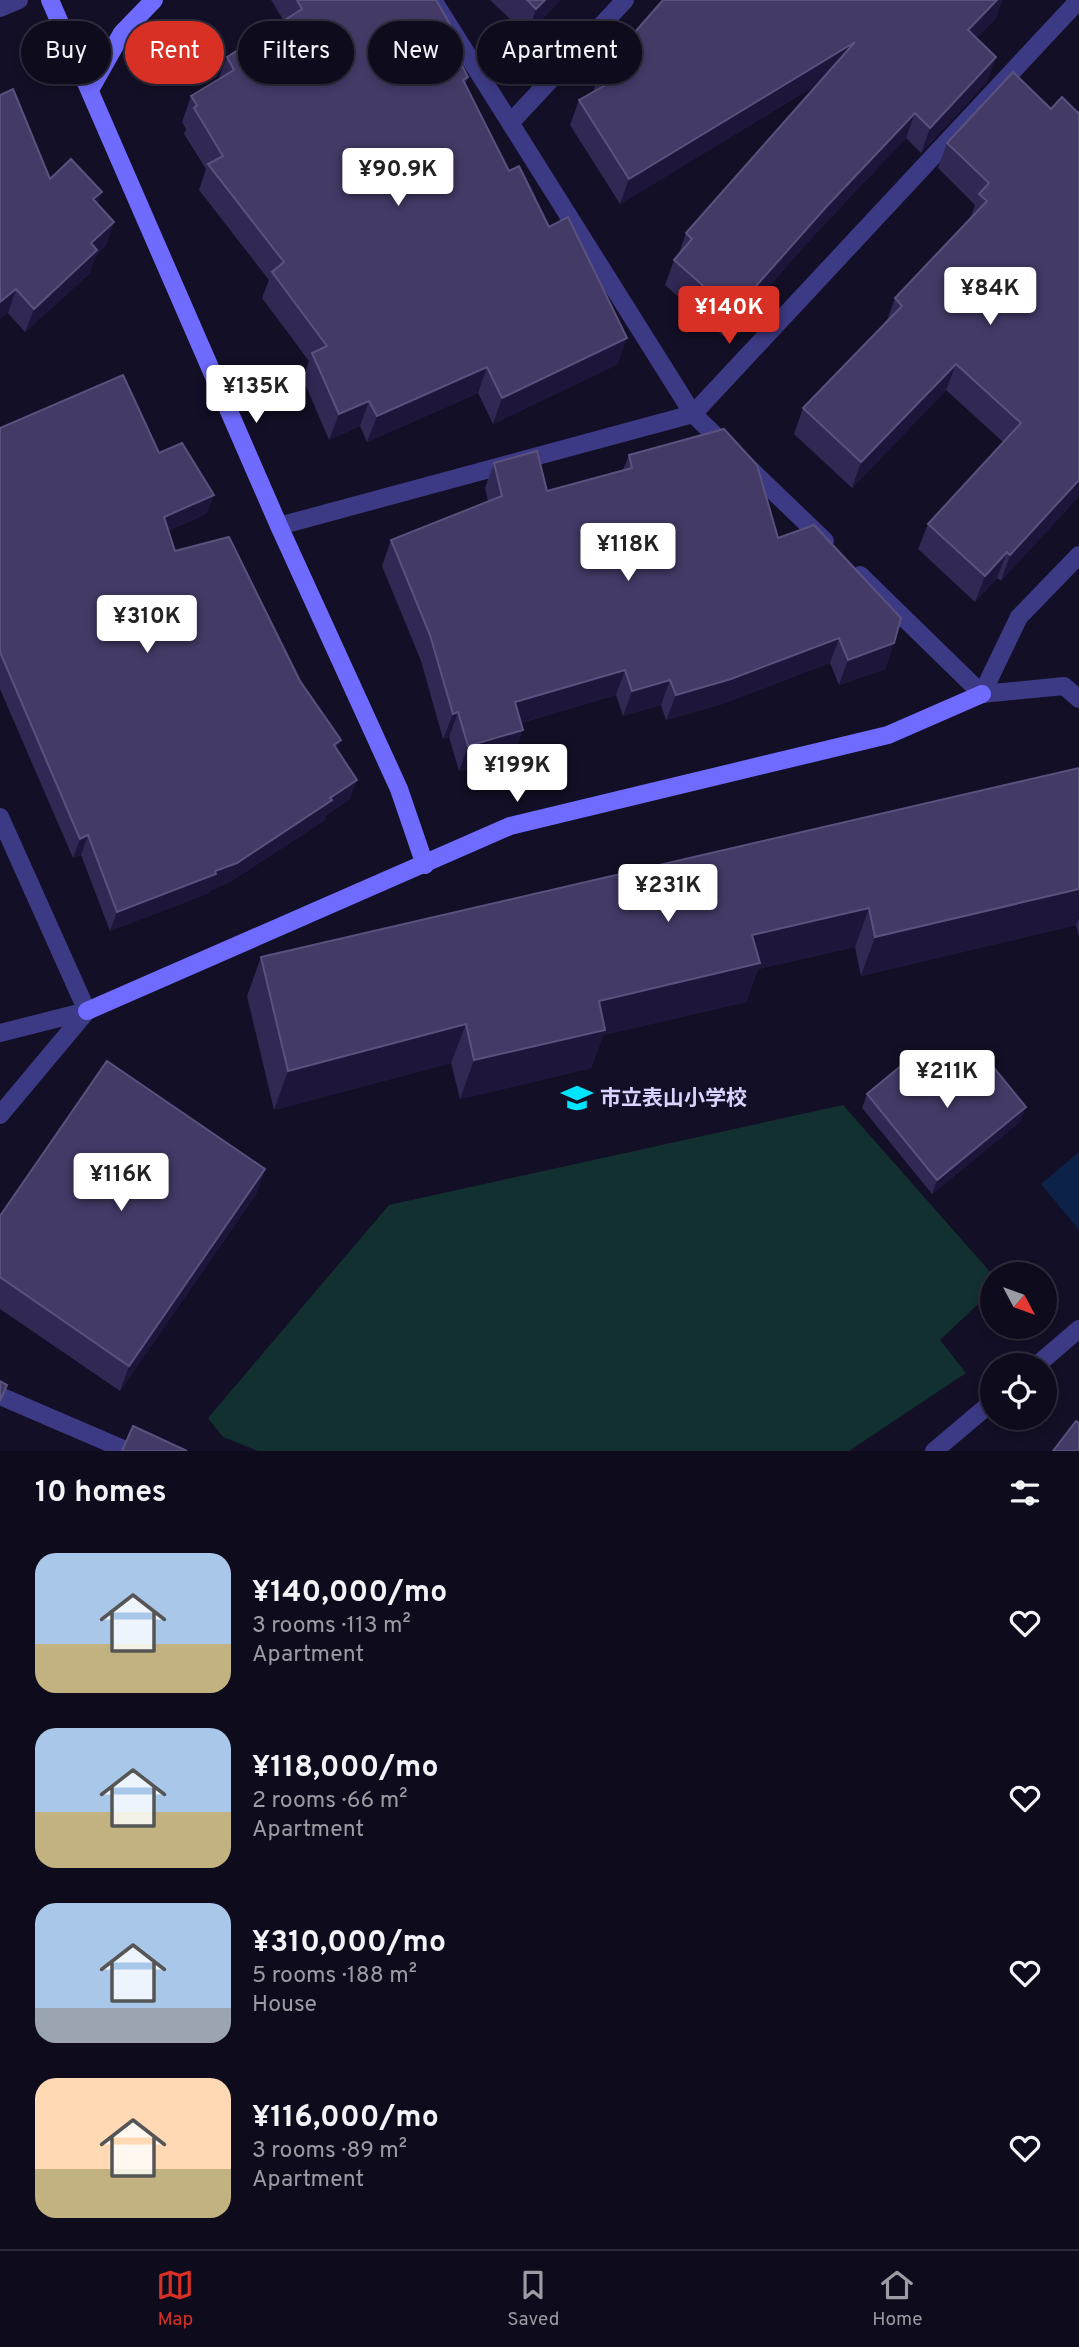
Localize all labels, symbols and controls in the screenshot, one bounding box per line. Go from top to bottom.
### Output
chip: Buy [21,21,111,84]
chip: Rent [125,21,224,84]
chip: Filters [238,21,354,84]
chip: New [368,21,463,84]
chip: Apartment [477,21,642,84]
pin: ¥90.9K [341,148,455,208]
text: ¥90.9K [358,156,438,185]
pin: ¥84K [949,268,1031,327]
text: ¥84K [960,275,1020,304]
pin: ¥140K [680,286,778,346]
text: ¥140K [694,294,764,323]
pin: ¥135K [207,366,305,425]
text: ¥135K [222,373,290,402]
pin: ¥118K [579,524,677,583]
text: ¥118K [596,531,660,560]
pin: ¥310K [98,596,196,655]
text: ¥310K [113,603,181,632]
pin: ¥199K [468,744,566,804]
text: ¥199K [483,752,551,781]
pin: ¥231K [619,864,717,924]
text: ¥231K [634,872,702,901]
pin: ¥211K [898,1050,996,1110]
text: ¥211K [916,1058,978,1087]
school or university icon: 市立表山小学校 [560,1081,594,1115]
place label: 市立表山小学校 [600,1086,747,1113]
pin: ¥116K [72,1154,170,1213]
text: ¥116K [90,1161,152,1190]
north arrow [980,1262,1057,1339]
map controls [980,1262,1057,1430]
button: locate [980,1353,1057,1430]
icon: filters [1006,1474,1044,1512]
text: 10 homes [35,1475,166,1512]
text: ¥140,000/mo [252,1575,447,1612]
icon: home [91,1581,175,1665]
icon: heart [1006,1604,1044,1642]
text: 3 rooms · 113 m² [252,1612,411,1641]
text: Apartment [252,1641,364,1670]
text: ¥118,000/mo [252,1750,438,1787]
icon: home [91,1756,175,1840]
icon: heart [1006,1779,1044,1817]
text: 2 rooms · 66 m² [252,1787,408,1816]
text: Apartment [252,1816,364,1845]
text: ¥310,000/mo [252,1925,446,1962]
icon: home [91,1931,175,2015]
icon: heart [1006,1954,1044,1992]
text: 5 rooms · 188 m² [252,1962,417,1991]
text: House [252,1991,317,2020]
text: ¥116,000/mo [252,2100,439,2137]
icon: home [91,2106,175,2190]
icon: heart [1006,2129,1044,2167]
text: 3 rooms · 89 m² [252,2137,407,2166]
text: Apartment [252,2166,364,2195]
tab: Map [156,2266,194,2332]
tab: Saved [507,2266,559,2332]
tab: Home [872,2266,923,2332]

